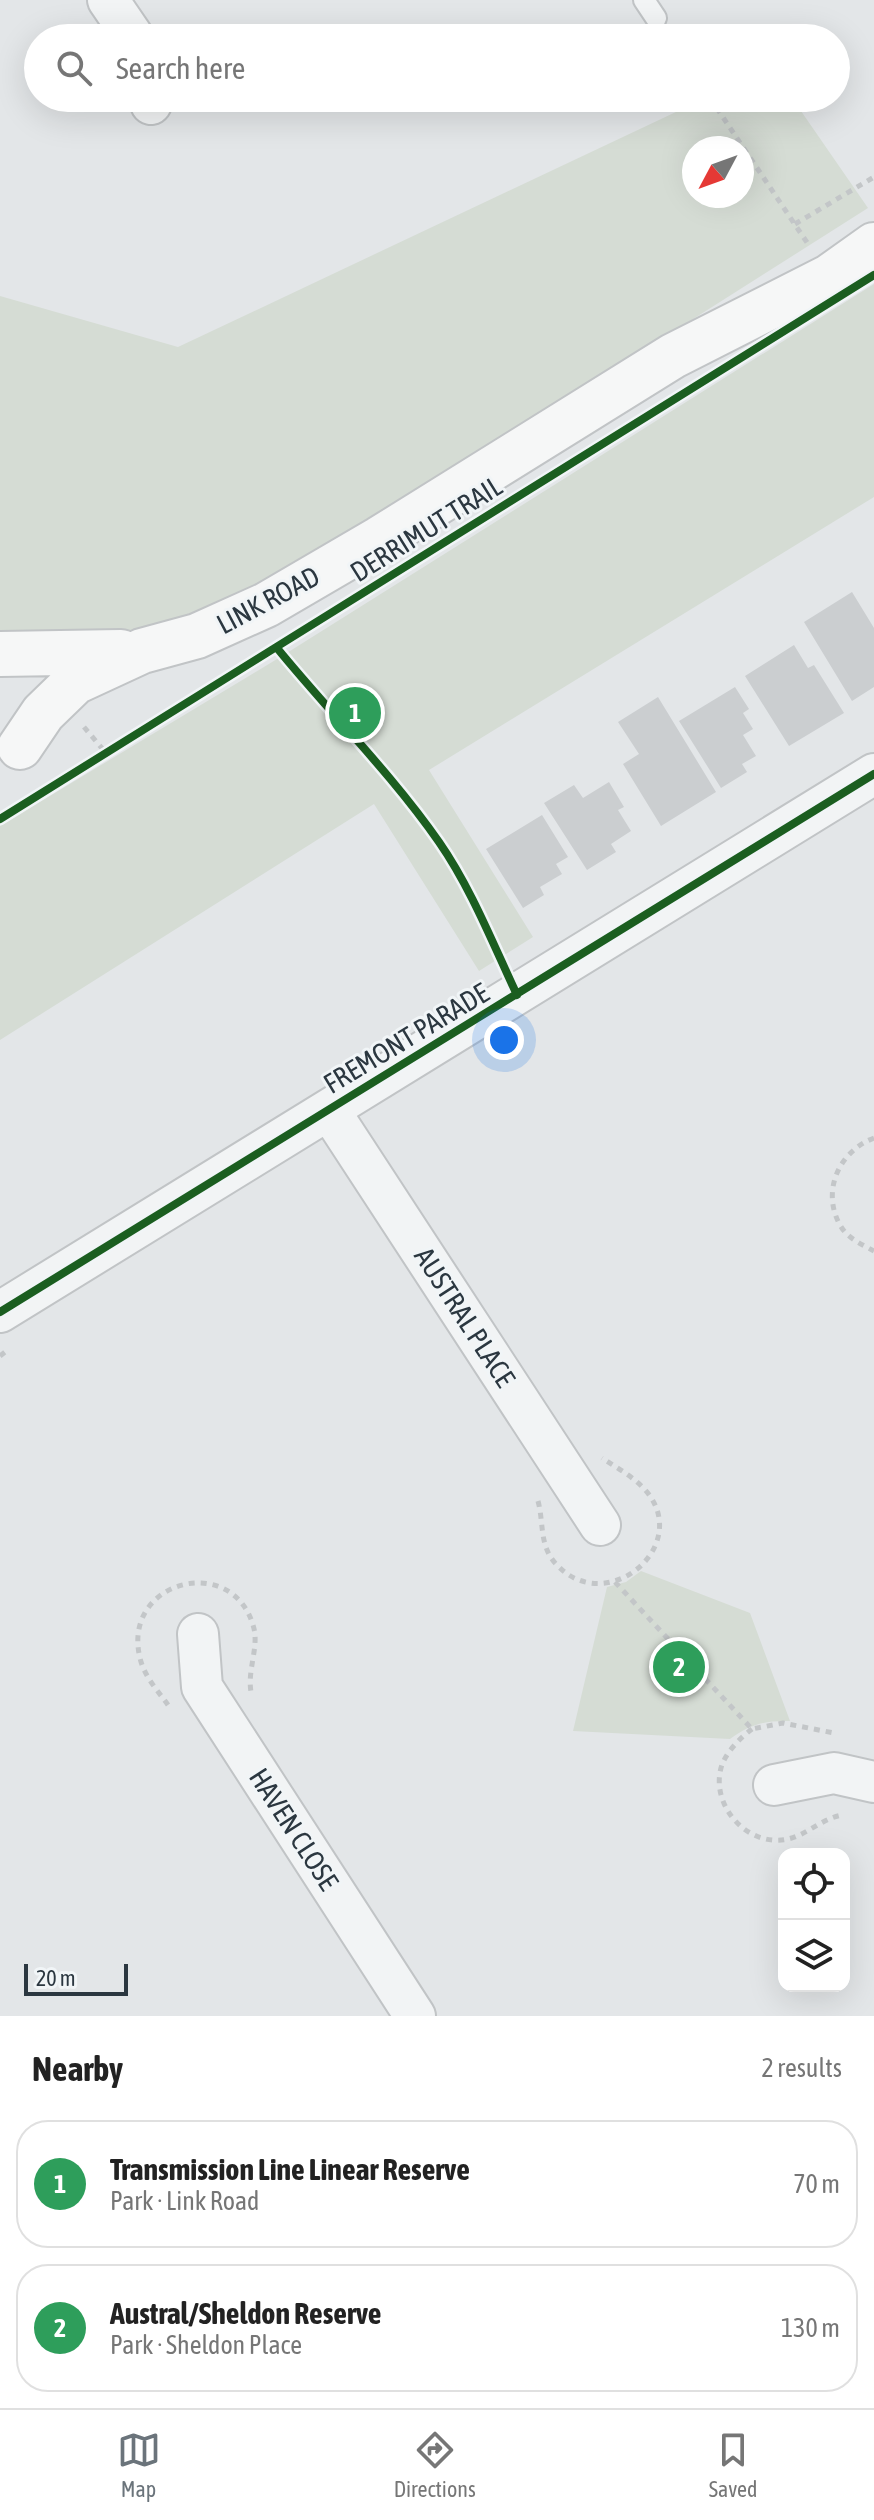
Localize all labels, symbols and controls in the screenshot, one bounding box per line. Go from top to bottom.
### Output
search box [24,24,850,112]
icon: search [52,46,96,90]
text: Search here [116,51,245,85]
north arrow [682,136,754,208]
street label: DERRIMUT TRAIL [345,470,508,588]
street label: LINK ROAD [211,560,325,640]
pin: 1 [329,683,381,743]
street label: FREMONT PARADE [318,976,494,1100]
your location [484,1020,524,1060]
street label: AUSTRAL PLACE [408,1241,522,1393]
pin: 2 [653,1637,705,1697]
street label: HAVEN CLOSE [243,1762,345,1896]
map controls [778,1848,850,1992]
button: locate [778,1848,850,1920]
button: layers [778,1920,850,1992]
scale bar [24,1960,128,1996]
text: 20 m [36,1965,76,1991]
text: Nearby [32,2049,123,2088]
text: 2 results [761,2053,842,2083]
text: Transmission Line Linear Reserve [110,2152,470,2186]
text: 1 [54,2169,66,2199]
text: 70 m [793,2169,840,2199]
text: Park · Link Road [110,2186,259,2216]
text: Austral/Sheldon Reserve [110,2296,381,2330]
text: 2 [54,2313,66,2343]
text: 130 m [781,2313,840,2343]
text: Park · Sheldon Place [110,2330,302,2360]
tab: Map [117,2428,161,2502]
tab: Directions [394,2428,476,2502]
tab: Saved [709,2428,757,2502]

